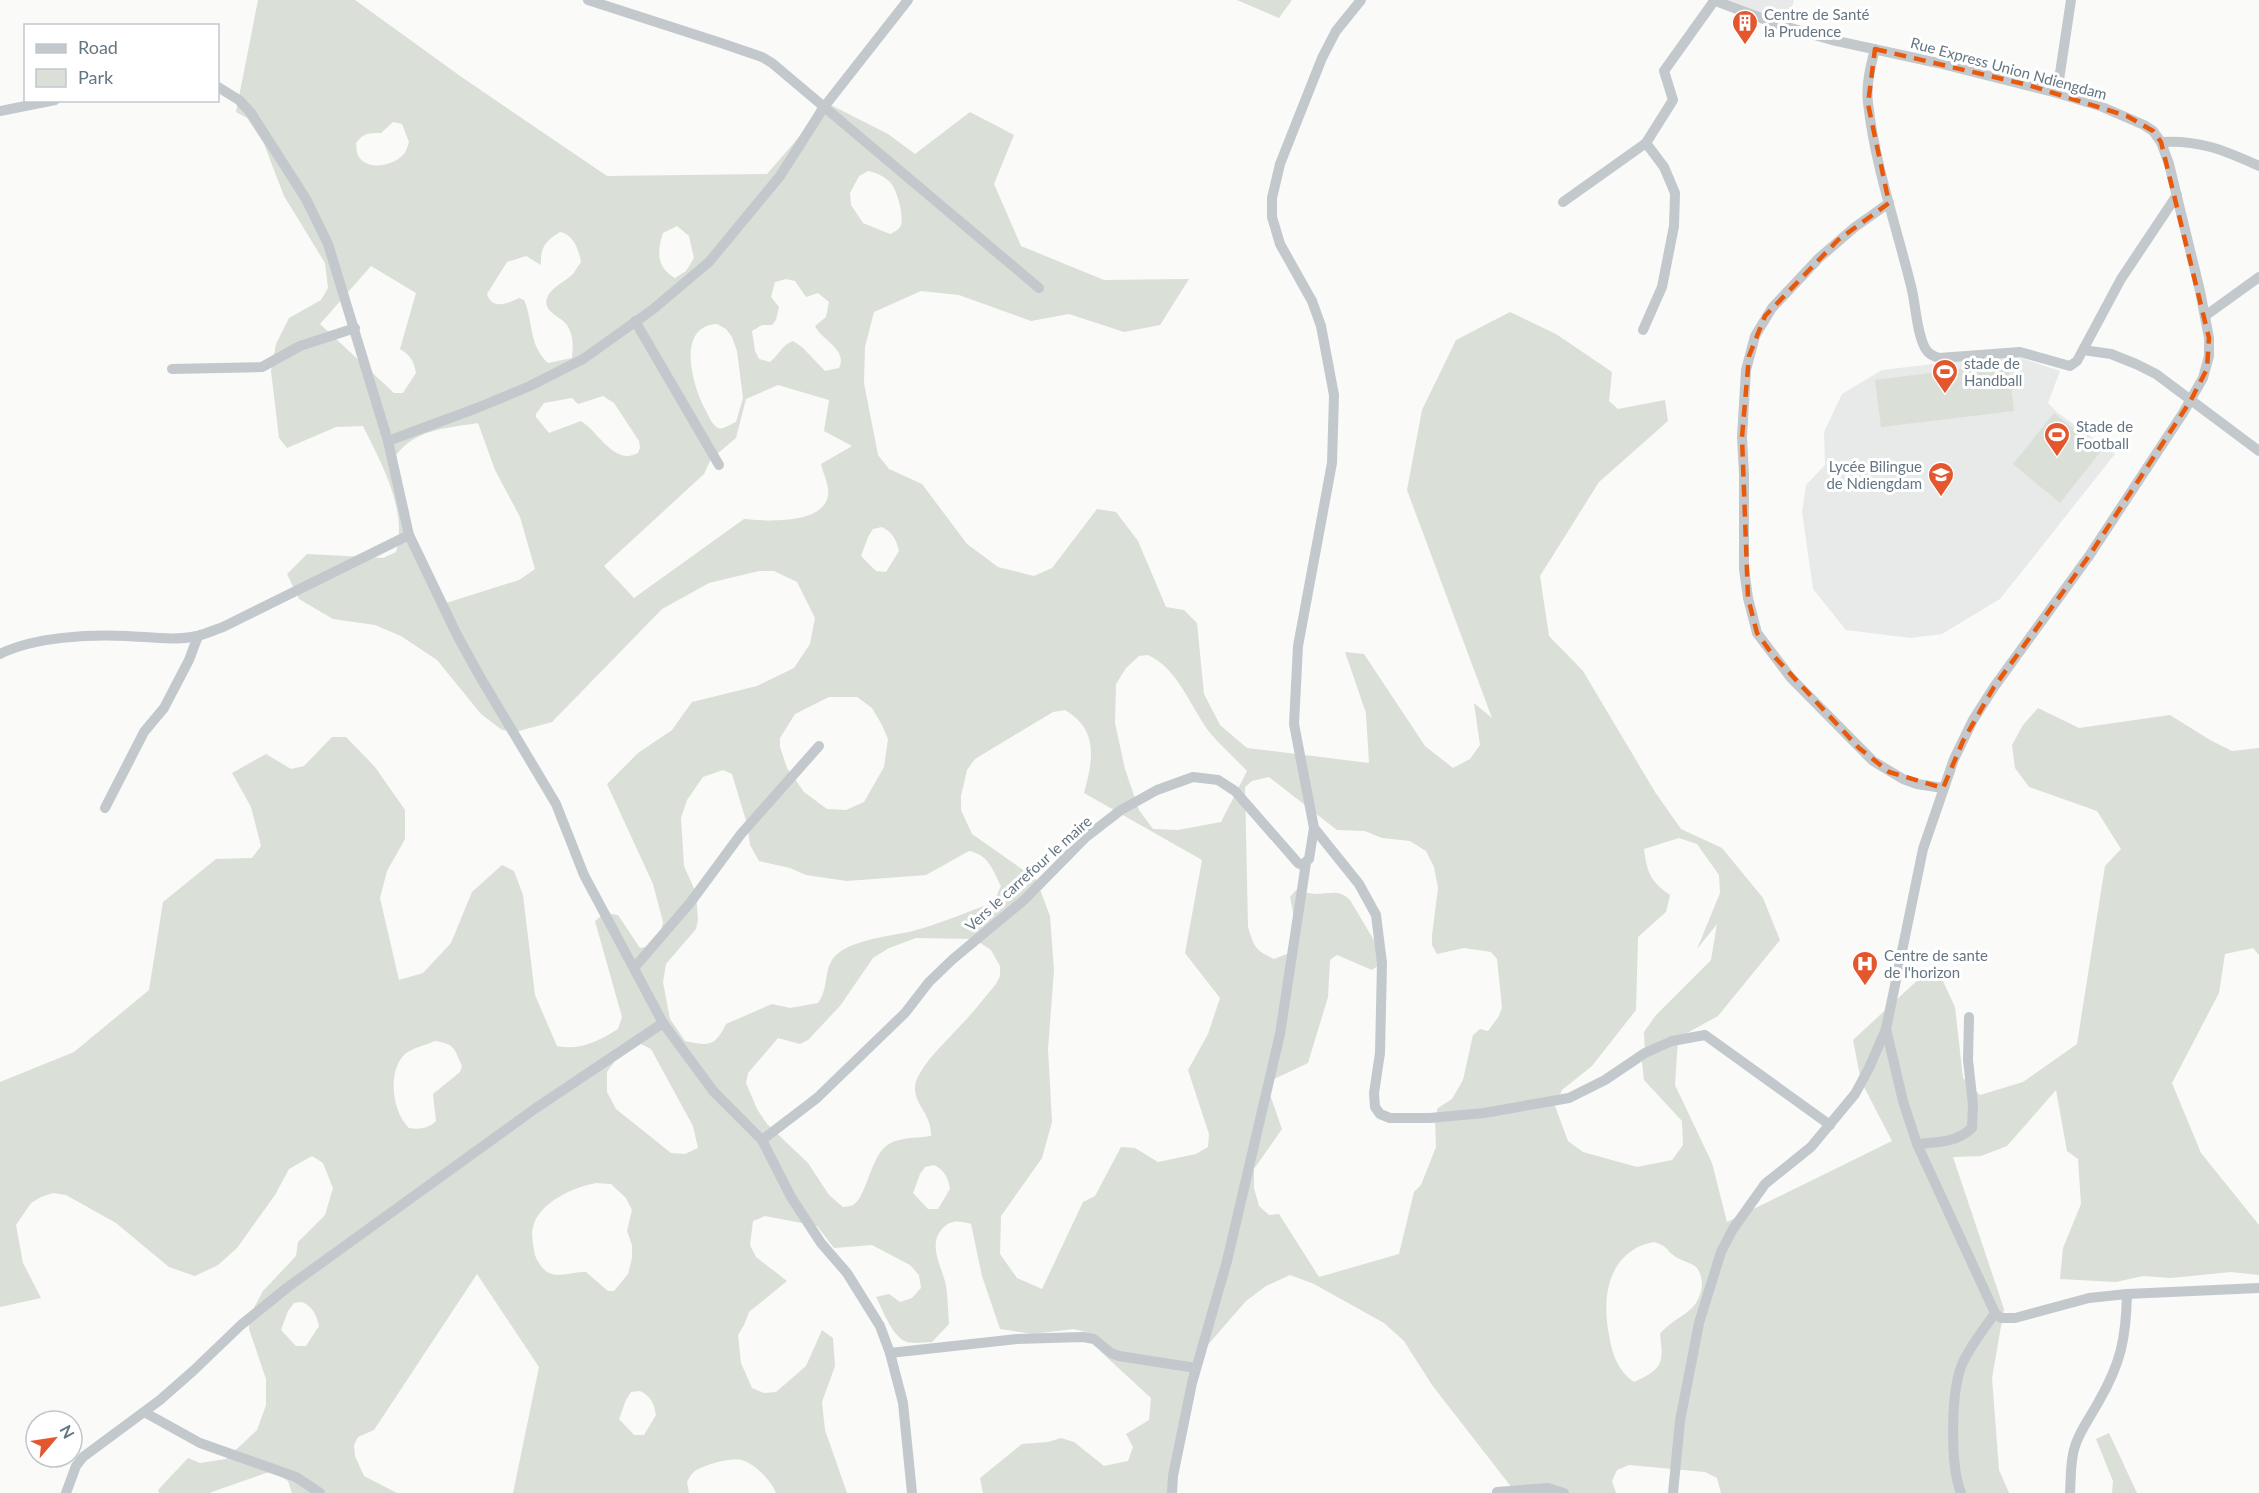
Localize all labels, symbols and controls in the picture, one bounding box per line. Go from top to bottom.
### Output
place label: Centre de Santé la Prudence [1764,5,1870,40]
building icon: Centre de Santé la Prudence [1730,8,1760,46]
legend [24,24,219,102]
street label: Rue Express Union Ndiengdam [1909,33,2109,103]
text: Road [78,36,118,58]
text: Park [78,66,114,88]
place label: stade de Handball [1964,354,2022,389]
sports icon: stade de Handball [1930,357,1960,395]
place label: Stade de Football [2076,417,2133,452]
sports icon: Stade de Football [2042,420,2072,458]
place label: Lycée Bilingue de Ndiengdam [1826,457,1922,492]
school or university icon: Lycée Bilingue de Ndiengdam [1926,460,1956,498]
street label: Vers le carrefour le maire [961,811,1095,934]
place label: Centre de sante de l'horizon [1884,946,1988,981]
hospital icon: Centre de sante de l'horizon [1850,949,1880,987]
north arrow [24,1409,84,1469]
text: N [56,1421,79,1441]

